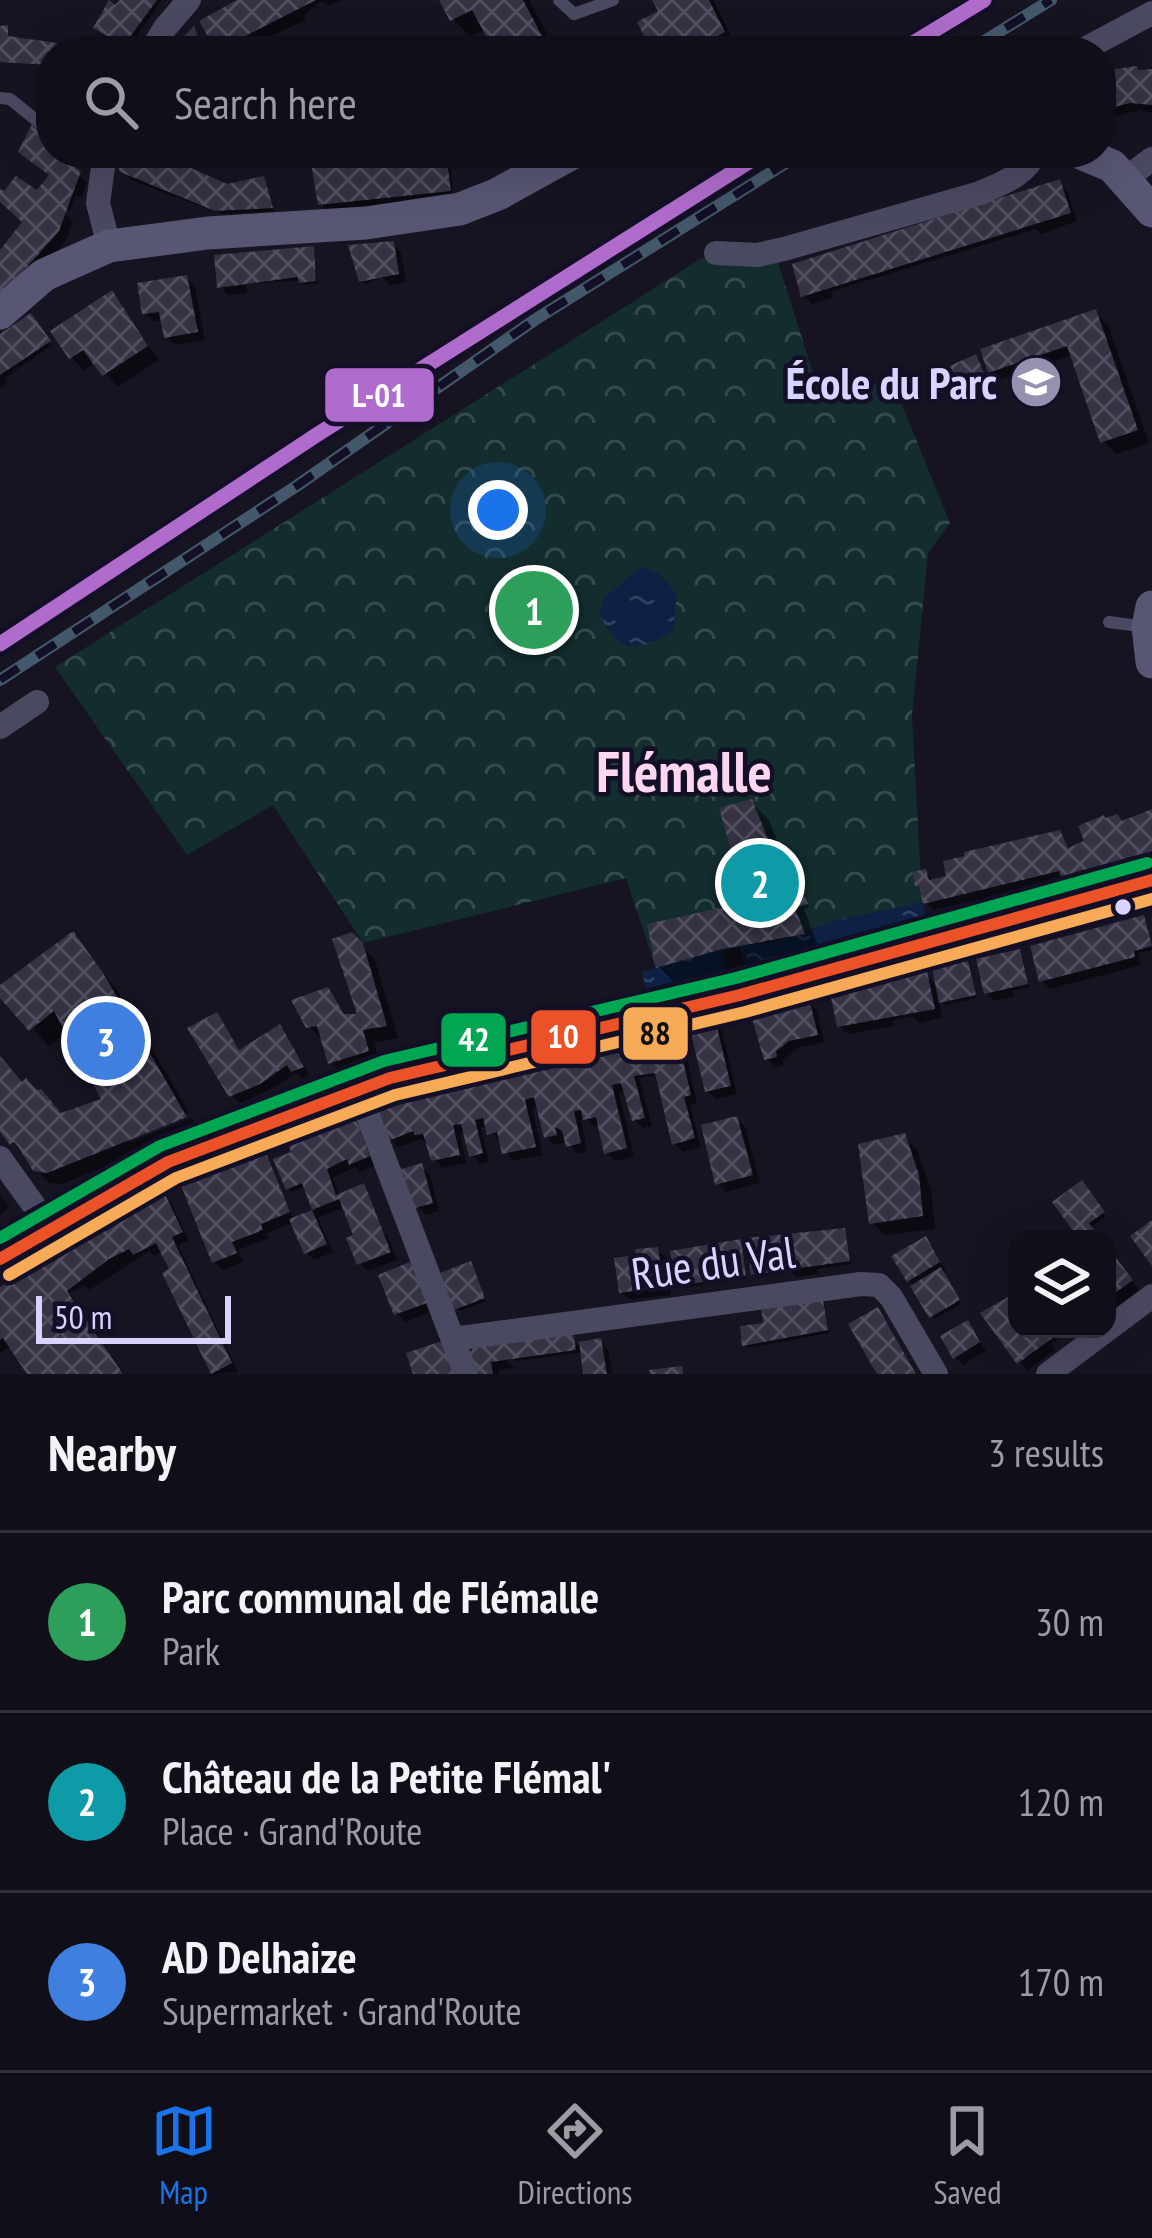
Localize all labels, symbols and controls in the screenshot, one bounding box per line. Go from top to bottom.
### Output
search box [36,36,1116,168]
icon: search [78,69,144,135]
text: Search here [174,73,357,131]
place label: École du Parc [786,353,997,411]
school or university icon: École du Parc [1008,354,1064,410]
line badge: L-01 [323,366,436,424]
text: L-01 [352,373,406,416]
your location [468,480,528,540]
pin: 1 [495,565,573,655]
district label: Flémalle [596,734,772,808]
pin: 2 [721,838,799,928]
unlabelled marker [1112,896,1134,918]
pin: 3 [67,996,145,1086]
line badge: 88 [621,1005,690,1062]
line badge: 10 [529,1008,598,1066]
line badge: 42 [439,1011,508,1069]
text: 88 [639,1011,671,1054]
text: 10 [547,1014,579,1057]
text: 42 [458,1017,490,1060]
street label: Rue du Val [628,1222,799,1302]
map controls [1008,1230,1116,1338]
button: layers [1008,1230,1116,1338]
scale bar [36,1290,231,1343]
text: 50 m [54,1295,112,1338]
text: Nearby [48,1419,176,1485]
text: 3 results [988,1427,1104,1478]
text: Parc communal de Flémalle [162,1567,599,1625]
text: 1 [78,1596,96,1647]
text: 30 m [1035,1596,1104,1647]
text: Park [162,1625,220,1676]
text: Château de la Petite Flémal' [162,1747,611,1805]
text: 2 [78,1776,96,1827]
text: 120 m [1018,1776,1104,1827]
text: Place · Grand'Route [162,1805,422,1856]
text: AD Delhaize [162,1927,357,1985]
text: 3 [78,1956,96,2007]
text: 170 m [1018,1956,1104,2007]
text: Supermarket · Grand'Route [162,1985,522,2036]
tab: Map [151,2098,217,2213]
tab: Directions [518,2098,632,2213]
tab: Saved [933,2098,1001,2213]

